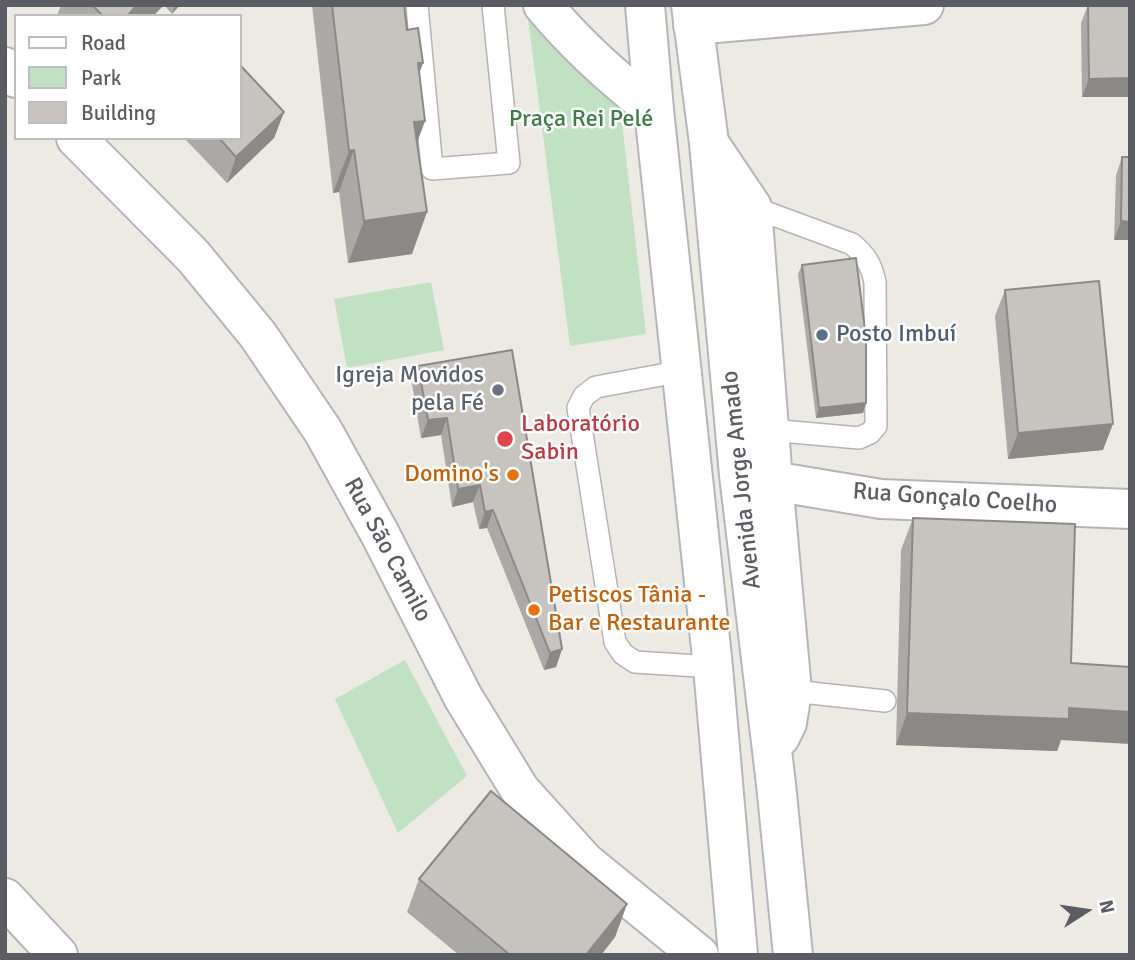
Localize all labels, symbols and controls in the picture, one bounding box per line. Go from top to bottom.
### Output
legend [14,14,242,140]
text: Road [81,30,126,56]
text: Park [81,65,121,91]
text: Building [81,100,156,126]
park label: Praça Rei Pelé [509,106,653,134]
place label: Posto Imbuí [836,321,956,349]
marker: Posto Imbuí [814,327,830,343]
place label: Igreja Movidos pela Fé [335,362,484,418]
street label: Avenida Jorge Amado [716,369,768,591]
marker: Igreja Movidos pela Fé [490,382,506,398]
place label: Laboratório Sabin [521,411,640,467]
marker: Laboratório Sabin [495,429,515,449]
place label: Domino's [404,461,499,489]
marker: Domino's [505,467,521,483]
street label: Rua São Camilo [337,473,437,627]
street label: Rua Gonçalo Coelho [852,477,1058,521]
place label: Petiscos Tânia - Bar e Restaurante [548,582,731,638]
marker: Petiscos Tânia - Bar e Restaurante [526,602,542,618]
north arrow [1051,876,1121,946]
text: N [1093,898,1120,916]

